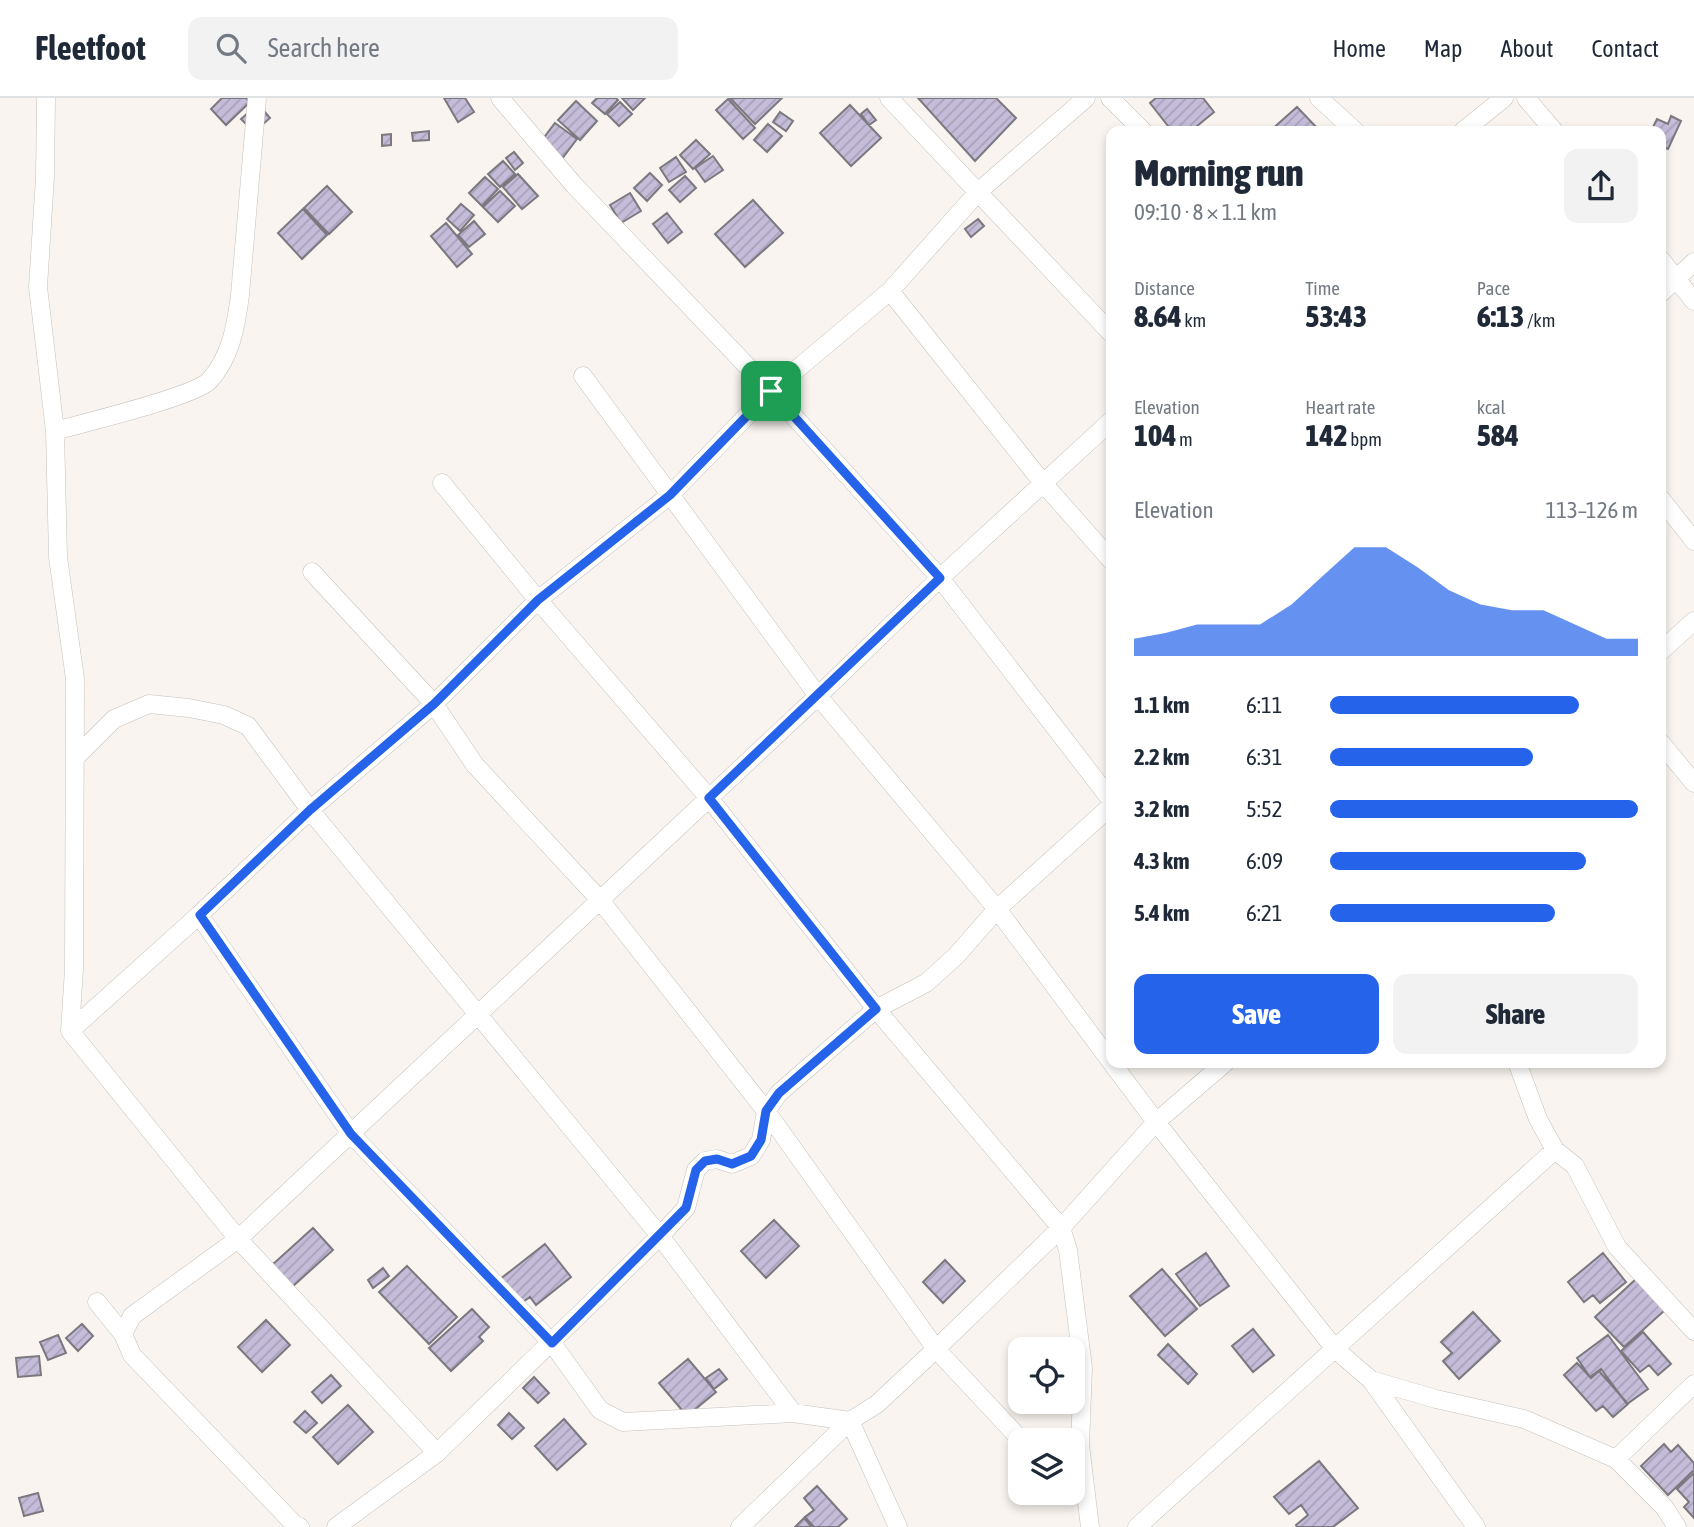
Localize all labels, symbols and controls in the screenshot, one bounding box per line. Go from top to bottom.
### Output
search box [188,17,678,80]
text: Fleetfoot [35,29,146,67]
icon: search [212,29,250,67]
text: Search here [268,33,380,63]
text: Home [1332,35,1386,62]
text: Map [1424,35,1462,62]
text: About [1500,35,1553,62]
text: Contact [1591,35,1659,62]
button: share [1564,149,1638,223]
text: Morning run [1134,151,1304,194]
text: 09:10 · 8 × 1.1 km [1134,199,1277,225]
text: Distance [1134,277,1195,299]
text: Time [1305,277,1340,299]
text: Pace [1477,277,1510,299]
text: 8.64 [1134,299,1182,333]
text: 53:43 [1305,299,1367,333]
text: 6:13 [1477,299,1524,333]
text: km [1182,309,1206,331]
text: /km [1524,309,1555,331]
pin [741,361,801,421]
icon: arrive [752,372,790,410]
text: Elevation [1134,396,1200,418]
text: Heart rate [1305,396,1375,418]
text: kcal [1477,396,1506,418]
text: 104 [1134,418,1176,452]
text: 142 [1305,418,1348,452]
text: 584 [1477,418,1519,452]
text: m [1176,428,1193,450]
text: bpm [1348,428,1382,450]
text: Elevation [1134,497,1214,523]
text: 113–126 m [1545,497,1638,523]
text: 1.1 km [1134,692,1190,718]
text: 6:11 [1246,692,1283,718]
text: 2.2 km [1134,744,1190,770]
text: 6:31 [1246,744,1283,770]
text: 3.2 km [1134,796,1190,822]
text: 5:52 [1246,796,1283,822]
text: 4.3 km [1134,848,1190,874]
text: 6:09 [1246,848,1283,874]
text: 5.4 km [1134,900,1190,926]
text: 6:21 [1246,900,1283,926]
button: Save [1134,974,1379,1054]
button: Share [1393,974,1638,1054]
map controls [1008,1337,1085,1505]
button: locate [1008,1337,1085,1414]
button: layers [1008,1428,1085,1505]

